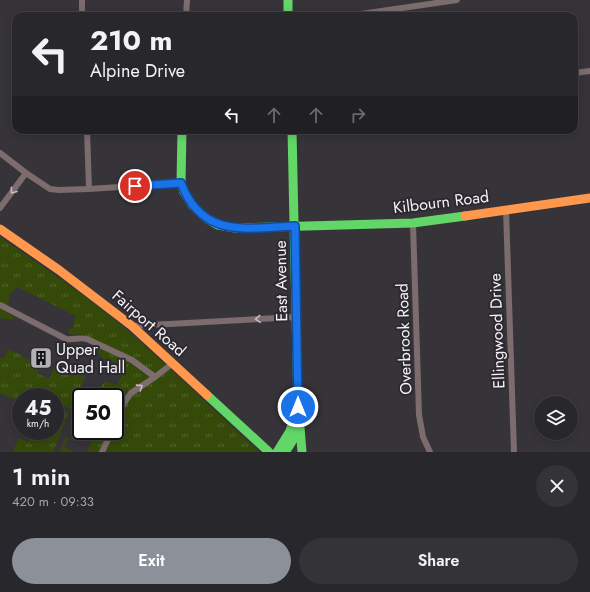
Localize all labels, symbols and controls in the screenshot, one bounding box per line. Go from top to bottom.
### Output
text: 210 m [90,20,173,61]
icon: left [24,28,76,80]
text: Alpine Drive [90,58,185,84]
icon: left [221,104,243,126]
icon: ahead [263,104,285,126]
icon: ahead [305,104,327,126]
icon: right [347,104,369,126]
pin [118,169,152,203]
icon: arrive [124,175,146,197]
street label: Kilbourn Road [392,185,490,219]
one-way arrow [11,186,18,193]
street label: East Avenue [269,240,293,322]
street label: Ellingwood Drive [483,273,511,389]
street label: Overbrook Road [391,283,417,395]
street label: Fairport Road [107,284,191,362]
one-way arrow [255,315,261,323]
place label: Upper Quad Hall [56,338,125,379]
building icon: Upper Quad Hall [28,345,54,371]
one-way arrow [136,385,143,392]
position arrow [277,386,319,428]
speed limit sign: 50 [72,388,124,440]
text: 45 [25,394,51,423]
map controls [534,396,578,440]
button: layers [534,396,578,440]
text: km/h [27,416,49,431]
text: 1 min [12,459,70,494]
button: close [536,465,578,507]
text: 420 m · 09:33 [12,492,94,511]
button: Exit [12,538,291,584]
button: Share [299,538,578,584]

